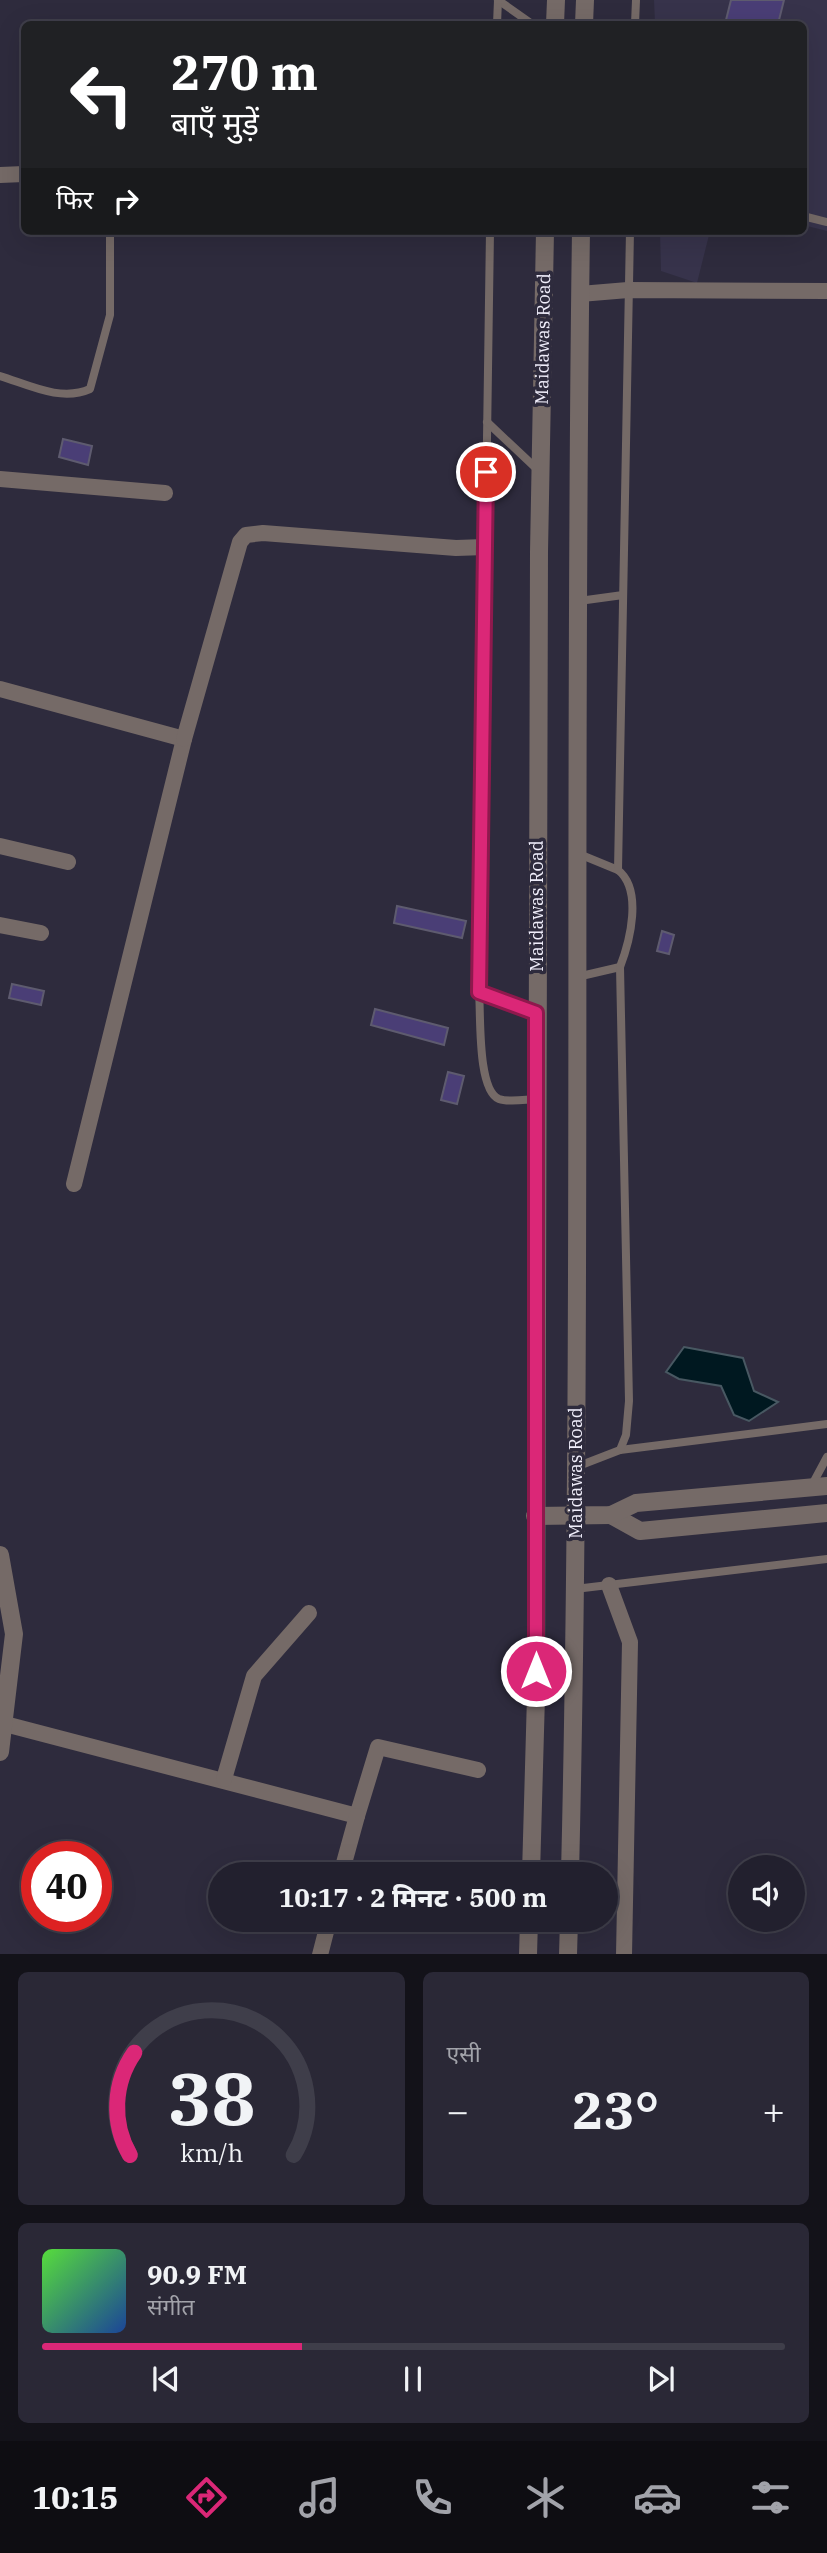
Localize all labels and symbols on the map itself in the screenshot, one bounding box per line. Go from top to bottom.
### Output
street label: Maidawas Road [530,273,555,405]
pin [456,442,516,502]
street label: Maidawas Road [525,840,548,972]
street label: Maidawas Road [564,1407,587,1539]
position arrow [499,1634,573,1708]
speed limit sign: 40 [21,1841,112,1932]

